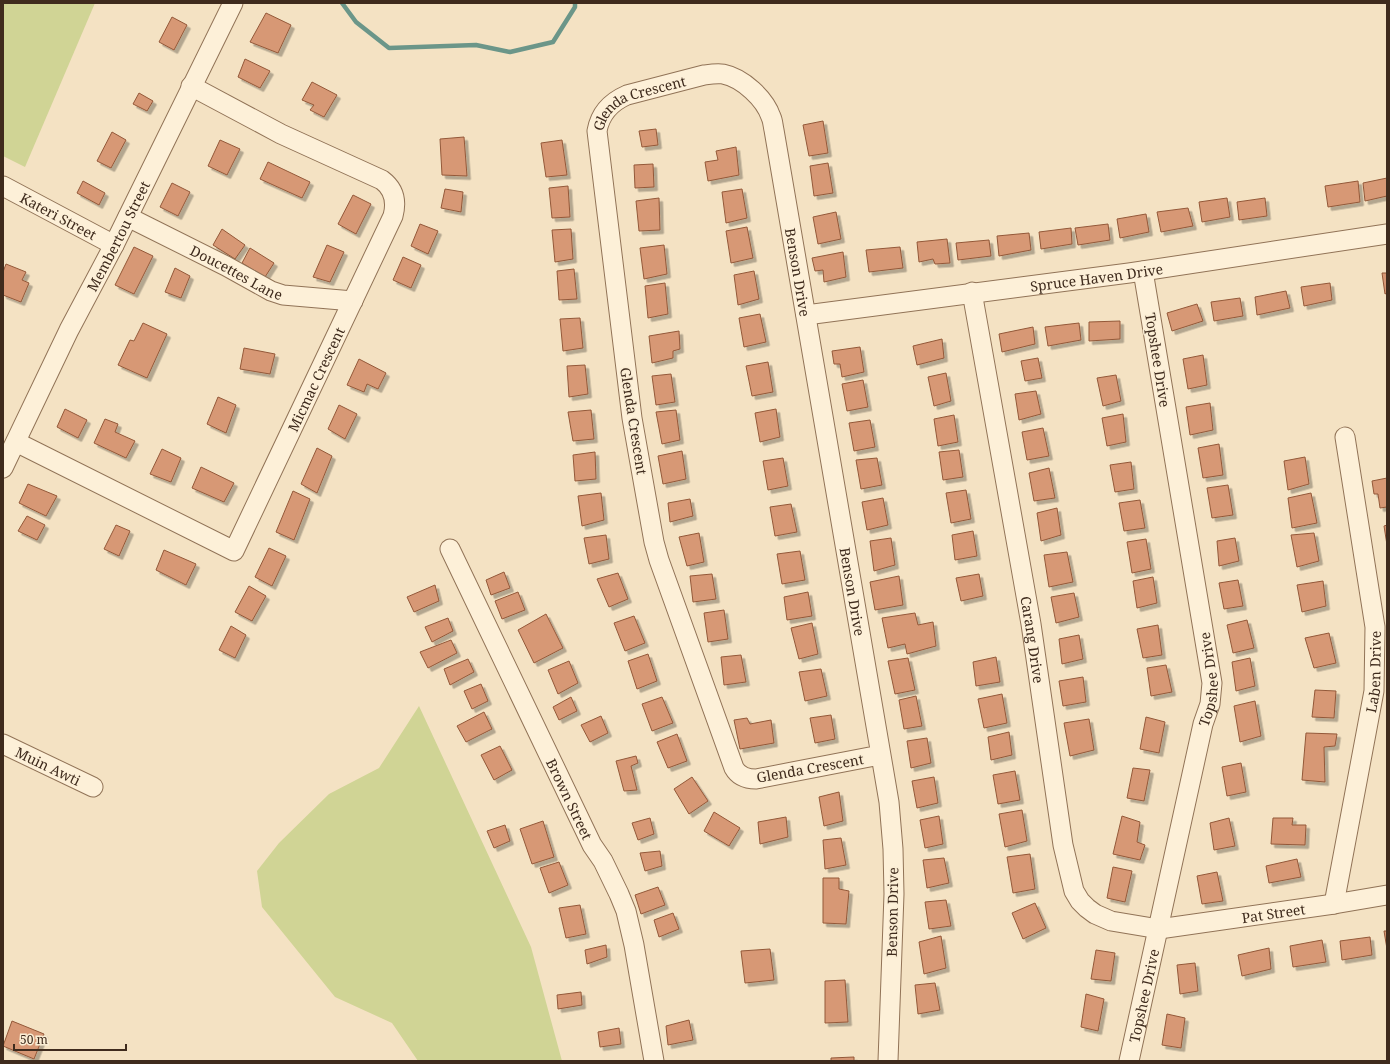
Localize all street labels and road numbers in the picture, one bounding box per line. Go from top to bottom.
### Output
street label: Glenda Crescent [588,71,688,133]
street label: Membertou Street [82,178,154,294]
street label: Kateri Street [17,187,100,244]
street label: Benson Drive [781,226,815,318]
street label: Doucettes Lane [187,240,285,304]
street label: Spruce Haven Drive [1029,258,1164,295]
street label: Topshee Drive [1141,311,1175,409]
street label: Micmac Crescent [283,324,349,434]
street label: Glenda Crescent [616,366,652,476]
street label: Benson Drive [836,546,870,637]
street label: Carang Drive [1017,595,1049,684]
street label: Laben Drive [1361,630,1384,714]
street label: Topshee Drive [1193,631,1222,729]
street label: Muin Awti [12,742,84,789]
street label: Glenda Crescent [755,749,865,787]
street label: Brown Street [542,755,597,842]
street label: Benson Drive [882,867,902,957]
street label: Pat Street [1240,899,1306,927]
street label: Topshee Drive [1124,947,1163,1044]

